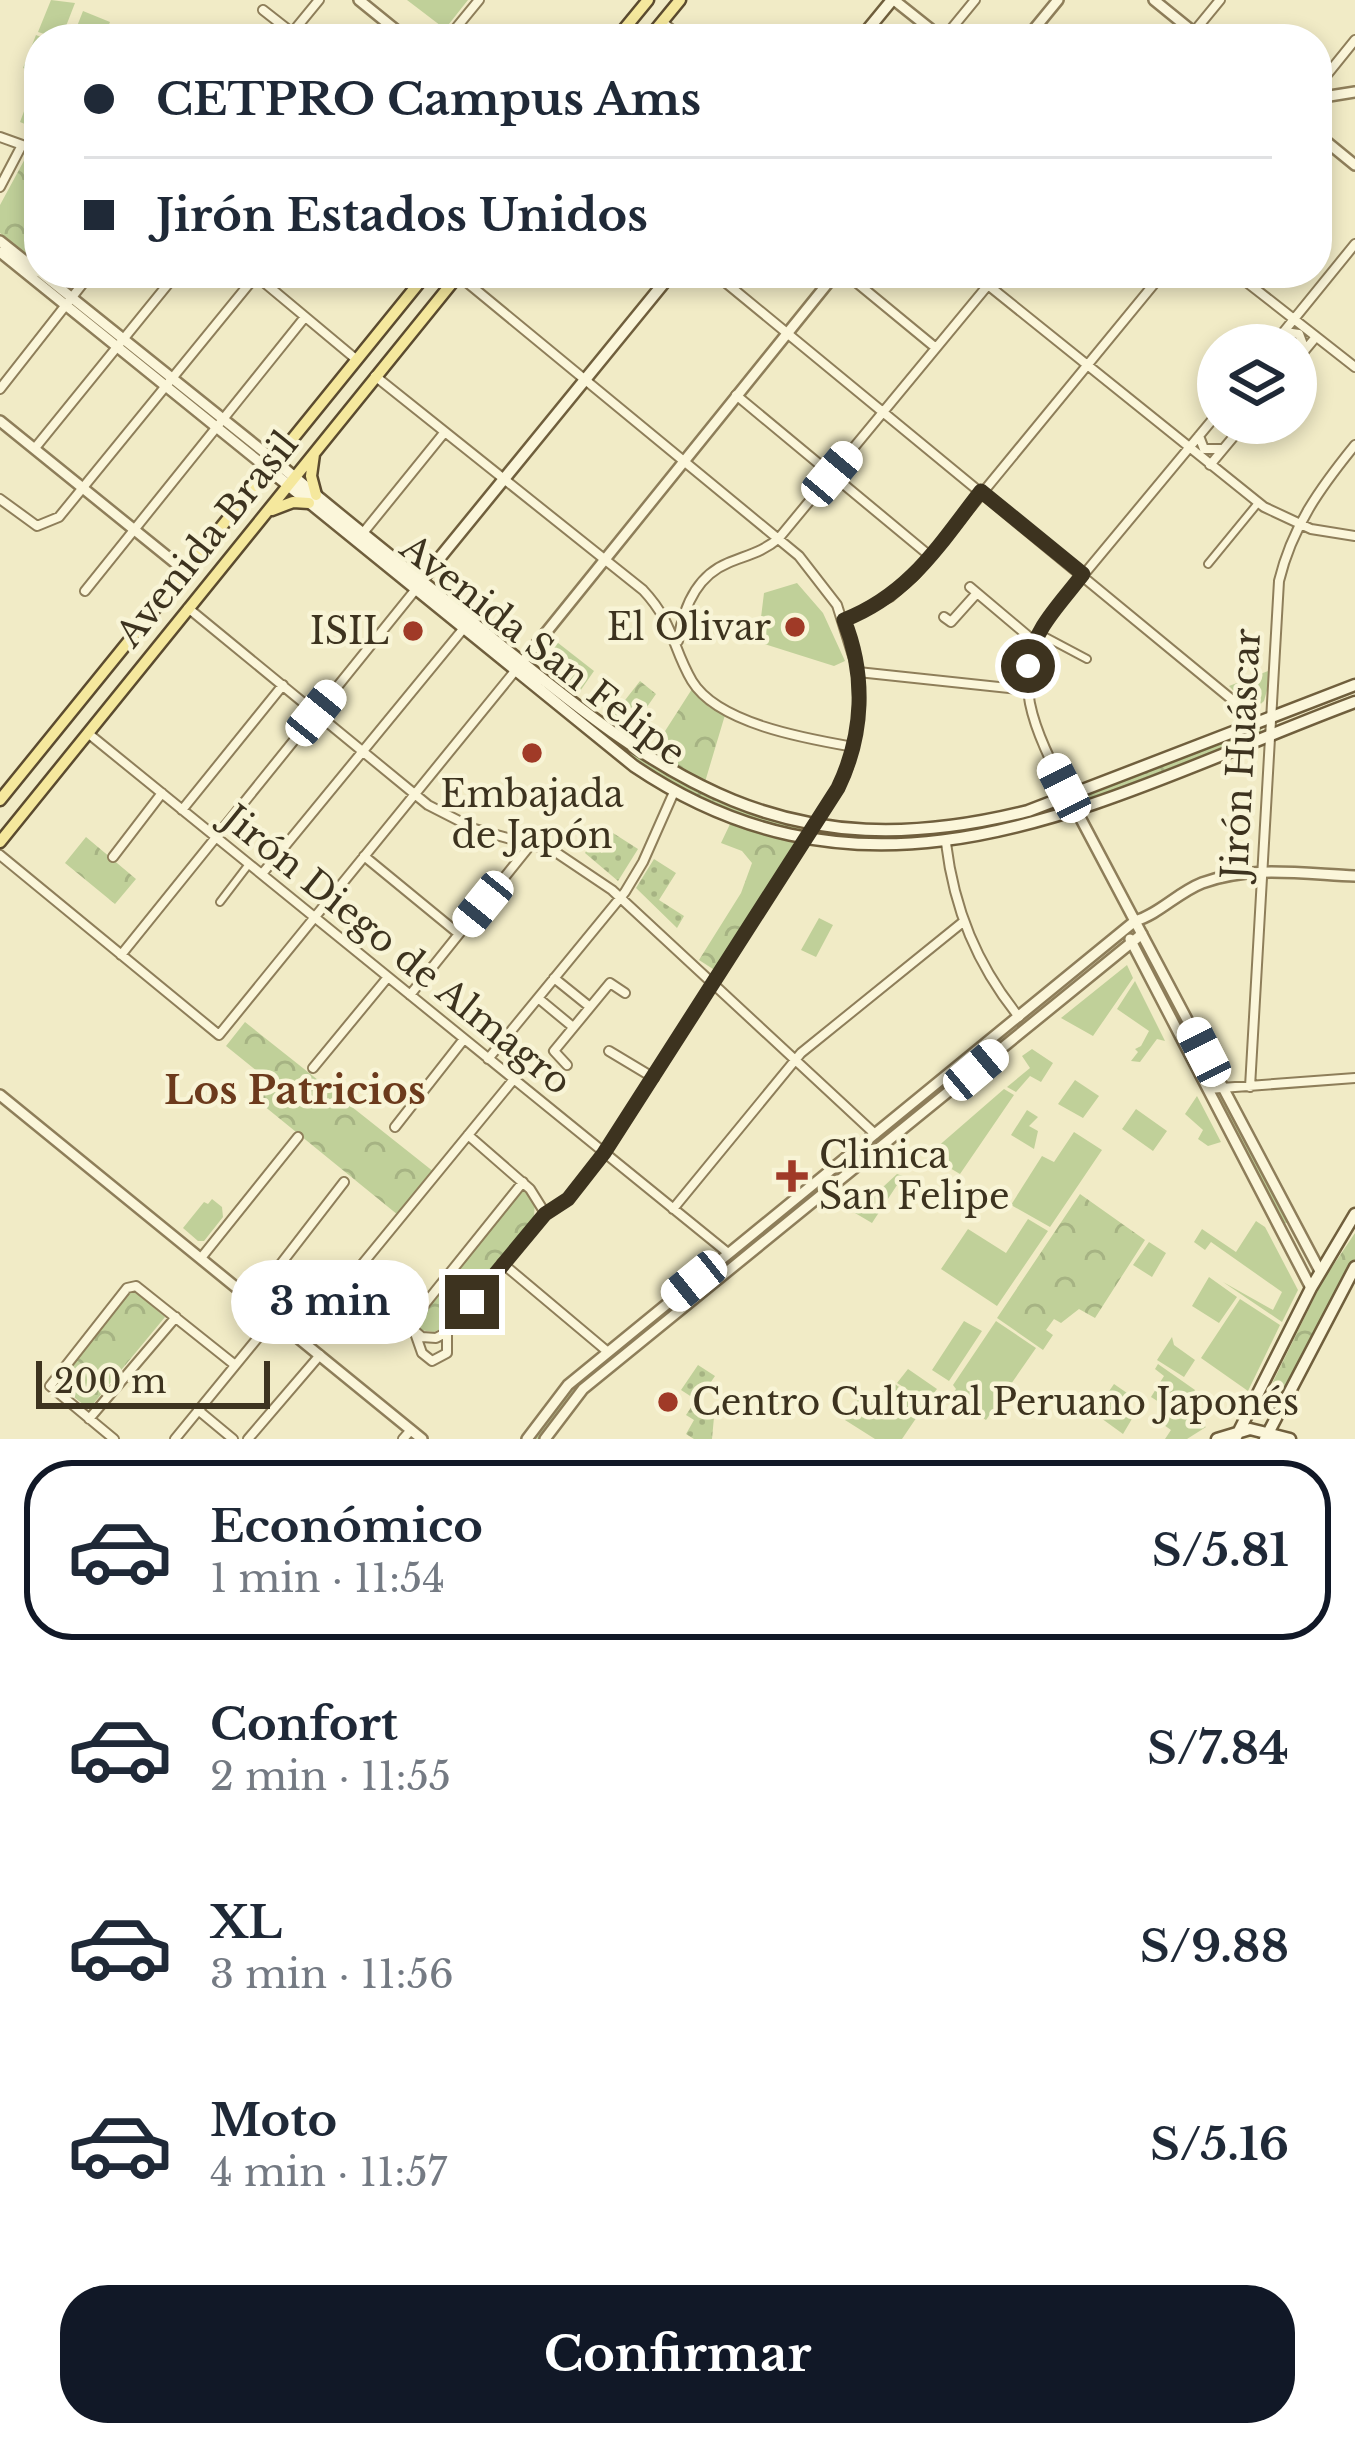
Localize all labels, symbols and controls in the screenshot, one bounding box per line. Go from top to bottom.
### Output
text: CETPRO Campus Ams [156,71,701,127]
text: Jirón Estados Unidos [156,187,648,243]
map controls [1197,324,1317,444]
button: layers [1197,324,1317,444]
street label: Avenida Brasil [106,422,308,656]
car [795,435,869,513]
street label: Avenida San Felipe [391,524,695,775]
place label: El Olivar [607,605,771,650]
place label: ISIL [310,609,389,654]
marker: El Olivar [782,614,808,640]
marker: ISIL [400,618,426,644]
street label: Jirón Huáscar [1212,628,1270,884]
route start [1001,639,1055,693]
car [279,674,353,752]
marker: Embajada de Japón [519,740,545,766]
car [1032,748,1096,828]
place label: Embajada de Japón [440,772,624,858]
street label: Jirón Diego de Almagro [211,793,580,1104]
car [446,865,520,943]
car [1172,1012,1236,1092]
car [937,1033,1015,1107]
district label: Los Patricios [164,1066,426,1115]
place label: Clinica San Felipe [819,1133,1010,1219]
marker: Clinica San Felipe [776,1160,808,1192]
car [655,1244,733,1318]
callout: 3 min [232,1260,430,1344]
route end [445,1275,499,1329]
text: 3 min [270,1277,390,1326]
scale bar [36,1355,270,1408]
text: 200 m [54,1361,166,1402]
place label: Centro Cultural Peruano Japonés [692,1380,1299,1425]
marker: Centro Cultural Peruano Japonés [655,1389,681,1415]
icon: car [66,1496,174,1604]
text: Económico [210,1498,483,1554]
text: S/5.81 [1152,1522,1289,1578]
text: 1 min · 11:54 [210,1554,445,1603]
icon: car [66,1694,174,1802]
text: Confort [210,1696,398,1752]
text: S/7.84 [1147,1720,1289,1776]
text: 2 min · 11:55 [210,1752,451,1801]
icon: car [66,1892,174,2000]
text: XL [210,1894,282,1950]
text: S/9.88 [1140,1918,1289,1974]
text: 3 min · 11:56 [210,1950,454,1999]
icon: car [66,2090,174,2198]
text: Moto [210,2092,337,2148]
text: S/5.16 [1150,2116,1289,2172]
text: 4 min · 11:57 [210,2148,447,2197]
button: Confirmar [60,2285,1295,2423]

